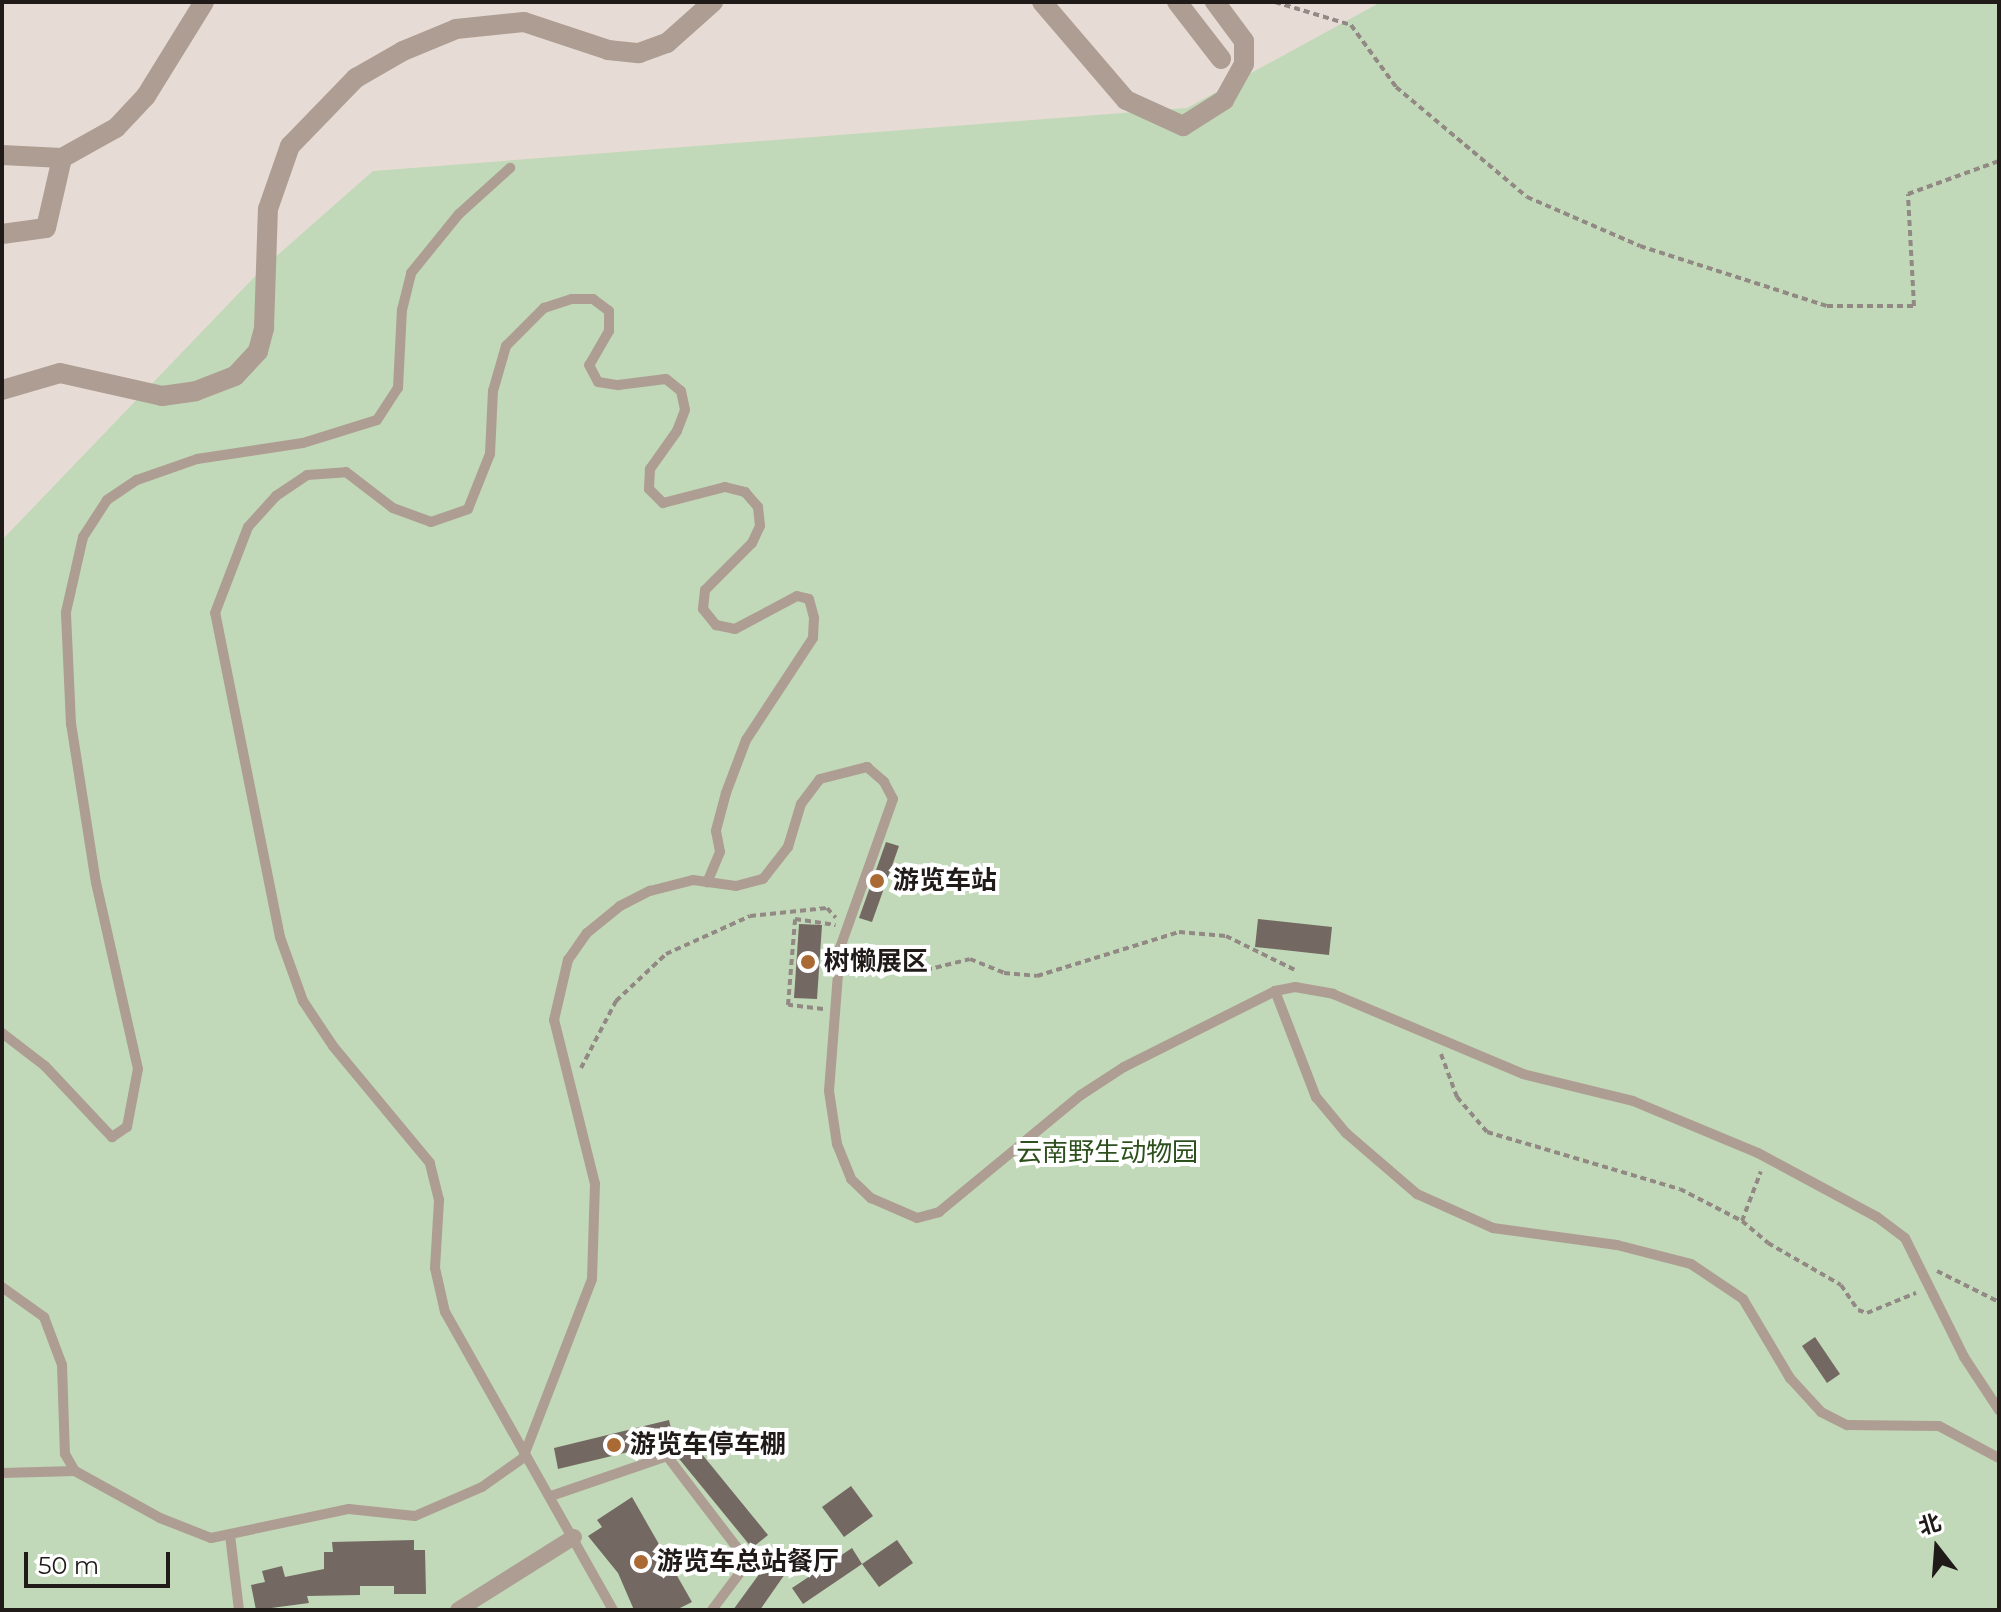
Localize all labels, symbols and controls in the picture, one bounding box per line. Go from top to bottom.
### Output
place label: 游览车站 [893,865,997,897]
marker: 游览车站 [868,872,886,890]
place label: 树懒展区 [824,946,928,978]
marker: 树懒展区 [799,953,817,971]
park label: 云南野生动物园 [1016,1137,1198,1169]
place label: 游览车停车棚 [630,1429,786,1461]
marker: 游览车停车棚 [605,1436,623,1454]
north arrow [1897,1508,1977,1588]
text: 北 [1915,1508,1944,1541]
scale bar [28,1536,174,1586]
place label: 游览车总站餐厅 [657,1546,839,1578]
text: 50 m [38,1551,99,1580]
marker: 游览车总站餐厅 [632,1553,650,1571]

